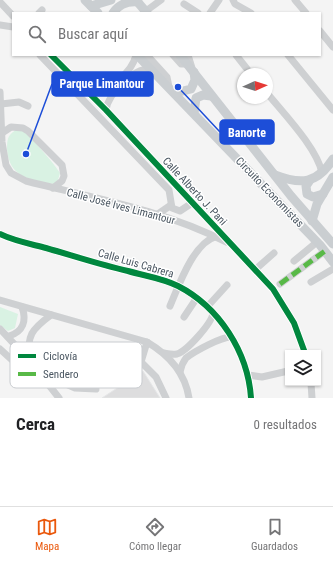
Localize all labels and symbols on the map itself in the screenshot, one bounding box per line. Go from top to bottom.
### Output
north arrow [237,68,273,104]
callout: Parque Limantour [52,72,153,96]
text: Parque Limantour [59,77,145,91]
callout: Banorte [220,120,274,144]
text: Banorte [228,126,266,140]
street label: Calle Alberto J. Pani [160,155,230,228]
street label: Circuito Economistas [233,155,306,230]
street label: Calle José Ives Limantour [65,186,177,227]
street label: Calle Luis Cabrera [96,246,175,281]
legend [10,342,142,388]
text: Ciclovía [43,350,77,363]
text: Sendero [43,368,79,381]

